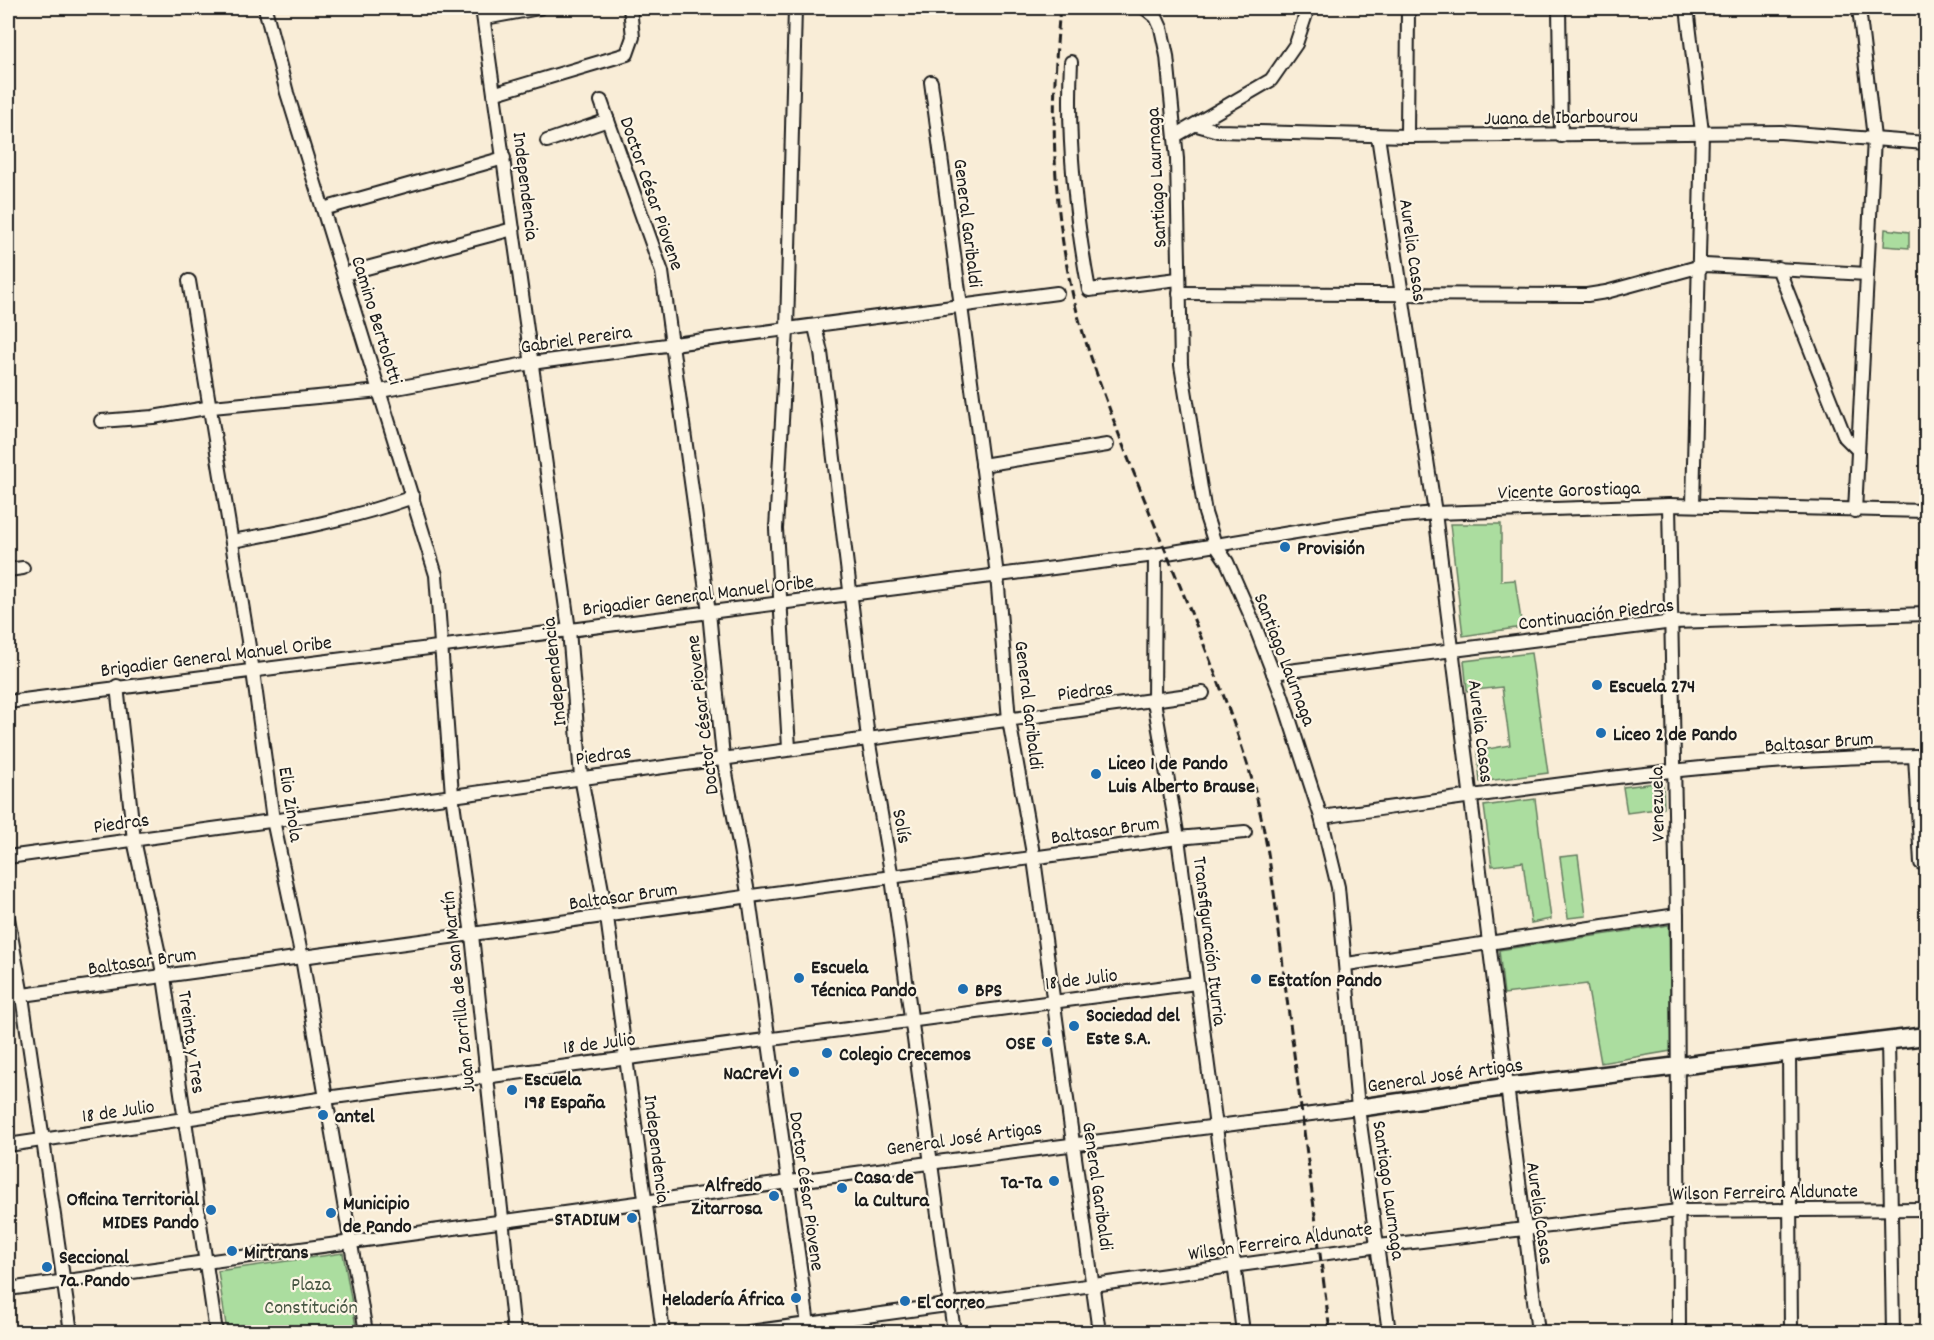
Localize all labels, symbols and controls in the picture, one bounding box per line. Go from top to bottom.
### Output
street label: Juana de Ibarbourou [1484,104,1638,134]
street label: Santiago Laurnaga [1140,106,1176,249]
street label: Doctor César Piovene [611,113,690,275]
street label: Independencia [503,130,545,243]
street label: General Garibaldi [944,157,988,290]
street label: Aurelia Casas [1390,197,1432,304]
street label: Camino Bertolotti [342,253,408,389]
street label: Gabriel Pereira [519,319,634,363]
street label: Vicente Gorostiaga [1497,475,1641,508]
place label: Provisión [1297,536,1365,564]
marker: Provisión [1278,540,1292,554]
street label: Brigadier General Manuel Oribe [581,569,816,625]
street label: Santiago Laurnaga [1245,589,1322,731]
street label: Continuación Piedras [1517,593,1676,639]
street label: Independencia [536,615,576,728]
street label: Brigadier General Manuel Oribe [99,630,334,686]
street label: Doctor César Piovene [680,633,728,796]
street label: General Garibaldi [1005,639,1049,772]
place label: Escuela 274 [1609,674,1695,702]
street label: Piedras [1056,676,1115,710]
street label: Aurelia Casas [1459,678,1499,784]
marker: Escuela 274 [1590,678,1604,692]
place label: Liceo 2 de Pando [1613,722,1737,750]
marker: Liceo 2 de Pando [1594,726,1608,740]
street label: Baltasar Brum [1764,726,1875,762]
street label: Piedras [574,739,633,775]
place label: Liceo 1 de Pando Luis Alberto Brause [1108,751,1255,802]
street label: Elio Zinola [269,765,309,845]
street label: Venezuela [1644,765,1674,842]
marker: Liceo 1 de Pando Luis Alberto Brause [1089,767,1103,781]
street label: Piedras [92,807,151,843]
street label: Solís [883,807,917,846]
street label: Baltasar Brum [1049,810,1162,853]
street label: Transfiguración Iturria [1184,855,1232,1028]
street label: Baltasar Brum [567,876,680,919]
street label: Juan Zorrilla de San Martín [435,890,484,1094]
street label: Baltasar Brum [86,941,199,984]
place label: Escuela Técnica Pando [811,955,917,1006]
street label: 18 de Julio [1043,963,1119,999]
place label: Estatíon Pando [1268,968,1382,996]
marker: Escuela Técnica Pando [792,971,806,985]
marker: Estatíon Pando [1249,972,1263,986]
place label: BPS [975,978,1003,1006]
marker: BPS [956,982,970,996]
street label: Treinta y Tres [169,989,211,1096]
place label: Sociedad del Este S.A. [1086,1003,1180,1054]
marker: Sociedad del Este S.A. [1067,1019,1081,1033]
street label: 18 de Julio [561,1027,637,1063]
place label: OSE [1006,1031,1036,1059]
marker: OSE [1040,1035,1054,1049]
place label: Colegio Crecemos [839,1042,971,1070]
marker: Colegio Crecemos [820,1046,834,1060]
street label: General José Artigas [1366,1052,1525,1102]
place label: NaCreVi [723,1061,782,1089]
marker: NaCreVi [787,1065,801,1079]
place label: Escuela 198 España [524,1067,605,1118]
marker: Escuela 198 España [505,1083,519,1097]
street label: Independencia [634,1093,676,1206]
street label: 18 de Julio [80,1094,157,1132]
place label: antel [335,1104,375,1132]
marker: antel [316,1108,330,1122]
street label: Doctor César Piovene [780,1110,830,1273]
street label: General José Artigas [885,1115,1044,1165]
street label: Santiago Laurnaga [1363,1119,1411,1263]
street label: General Garibaldi [1073,1120,1119,1253]
street label: Aurelia Casas [1517,1160,1559,1267]
place label: Casa de la Cultura [854,1165,929,1216]
place label: Ta-Ta [1000,1170,1043,1198]
place label: Alfredo Zitarrosa [691,1173,763,1224]
marker: Ta-Ta [1047,1174,1061,1188]
street label: Wilson Ferreira Aldunate [1672,1178,1858,1210]
marker: Casa de la Cultura [835,1181,849,1195]
place label: Oficina Territorial MIDES Pando [67,1187,199,1238]
marker: Alfredo Zitarrosa [767,1189,781,1203]
place label: Municipio de Pando [343,1191,412,1242]
marker: Oficina Territorial MIDES Pando [204,1203,218,1217]
marker: Municipio de Pando [324,1206,338,1220]
place label: STADIUM [554,1207,620,1235]
marker: STADIUM [625,1211,639,1225]
street label: Wilson Ferreira Aldunate [1186,1216,1375,1270]
place label: Mirtrans [244,1240,309,1268]
marker: Mirtrans [225,1244,239,1258]
place label: Seccional 7a. Pando [59,1245,130,1296]
marker: Seccional 7a. Pando [40,1260,54,1274]
park label: Plaza Constitución [264,1272,358,1323]
place label: Heladería África [662,1287,785,1315]
place label: El correo [917,1290,985,1318]
marker: Heladería África [789,1291,803,1305]
marker: El correo [898,1294,912,1308]

